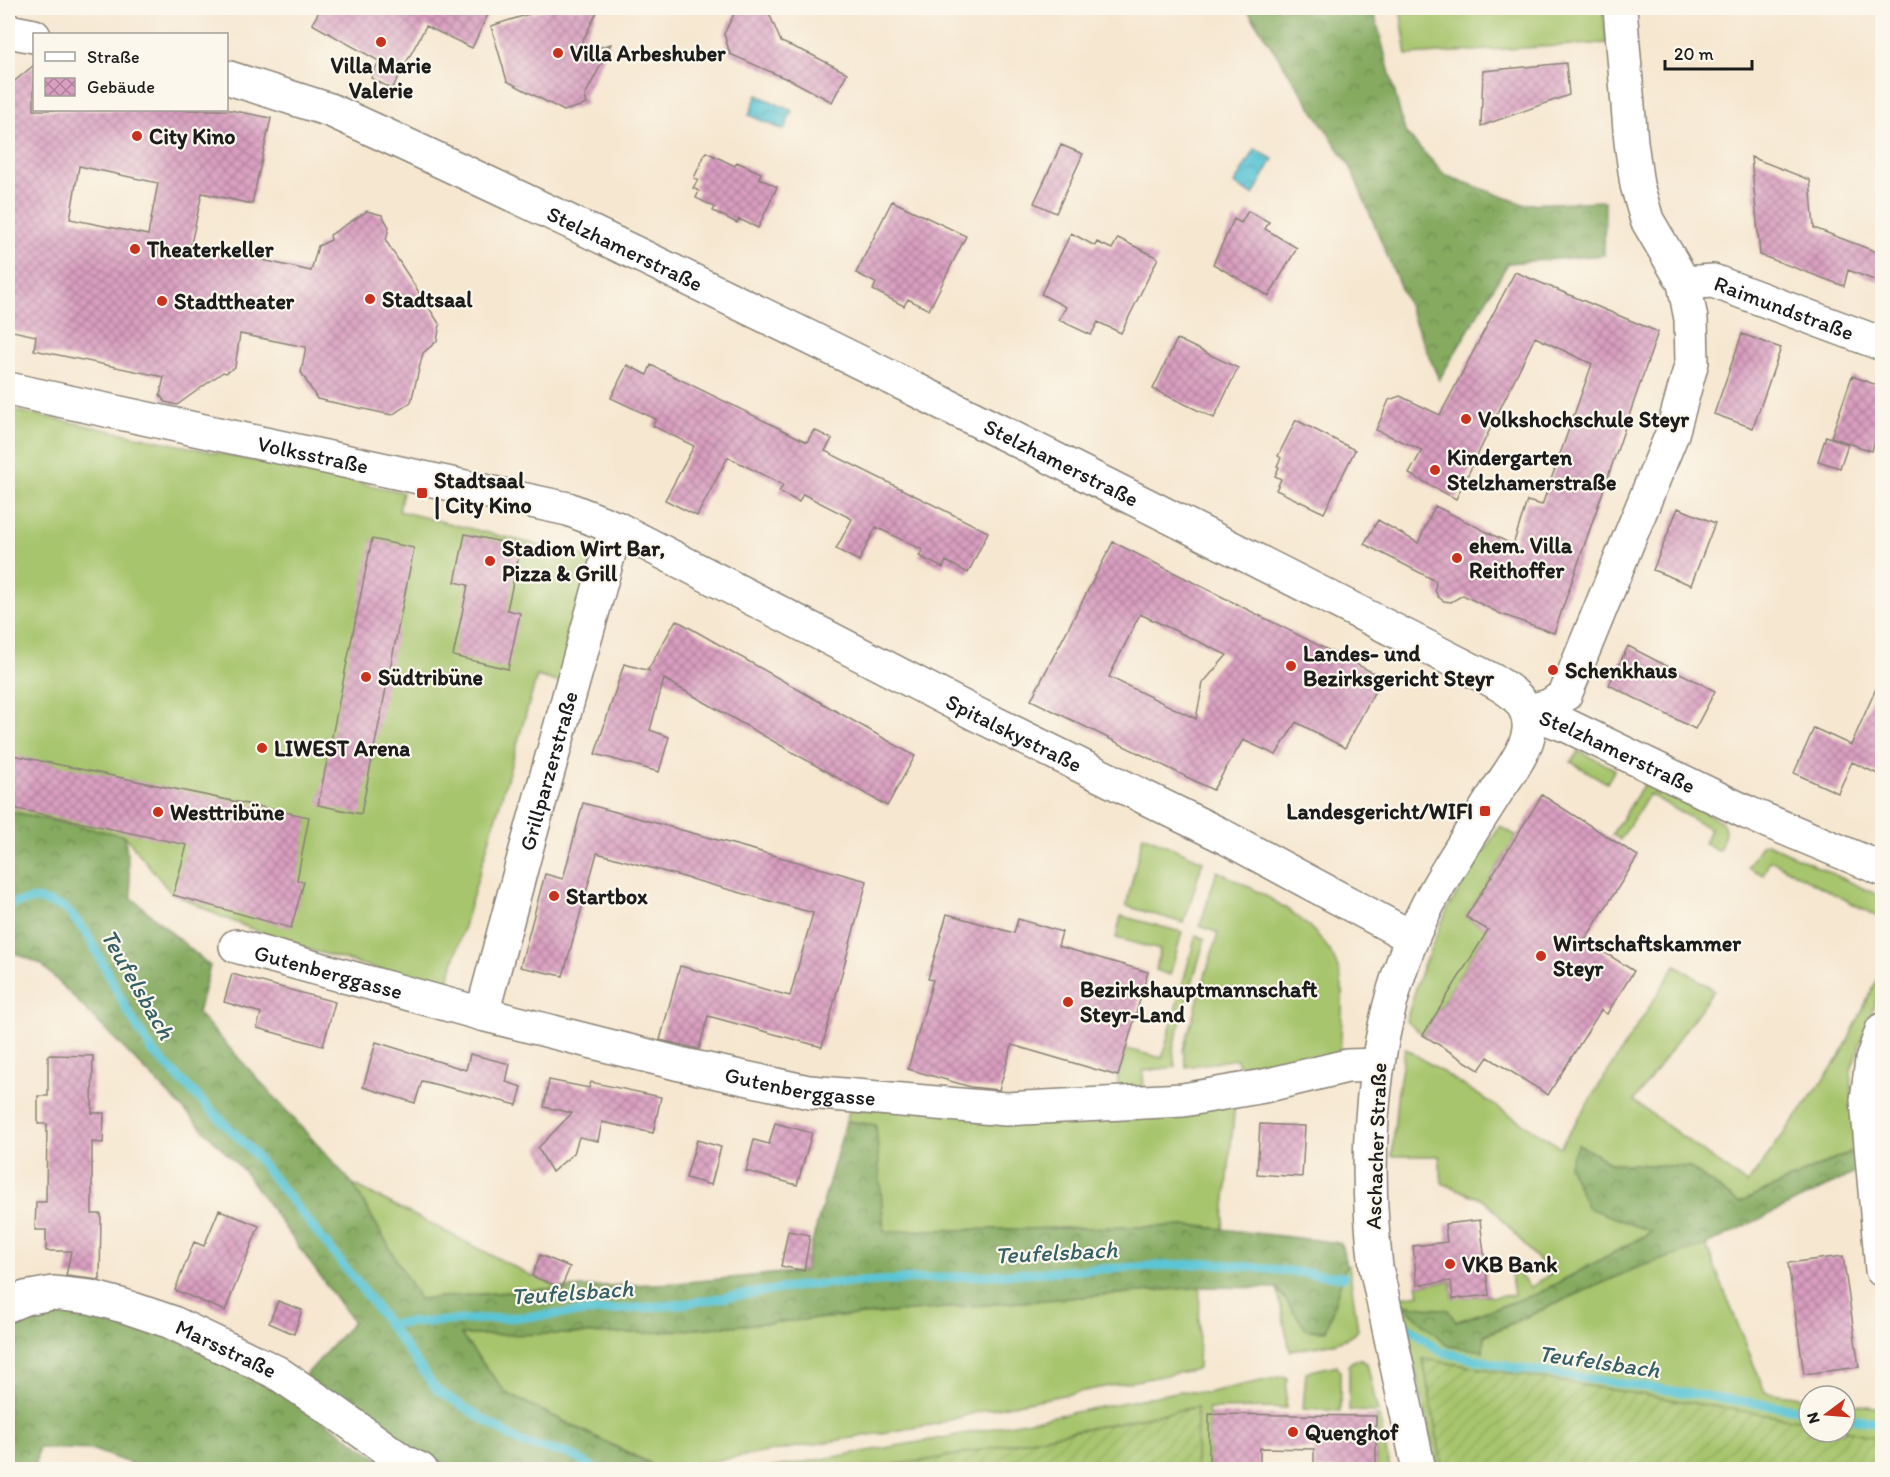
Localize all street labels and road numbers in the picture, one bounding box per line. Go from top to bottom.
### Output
street label: Stelzhamerstraße [543,200,707,297]
street label: Raimundstraße [1711,269,1858,346]
street label: Stelzhamerstraße [980,412,1143,512]
street label: Volksstraße [255,429,371,479]
street label: Spitalskystraße [942,687,1087,778]
street label: Grillparzerstraße [513,688,583,854]
street label: Stelzhamerstraße [1536,703,1700,799]
street label: Gutenberggasse [251,938,406,1005]
street label: Gutenberggasse [722,1061,877,1111]
street label: Aschacher Straße [1360,1062,1392,1230]
street label: Marsstraße [171,1313,281,1384]

